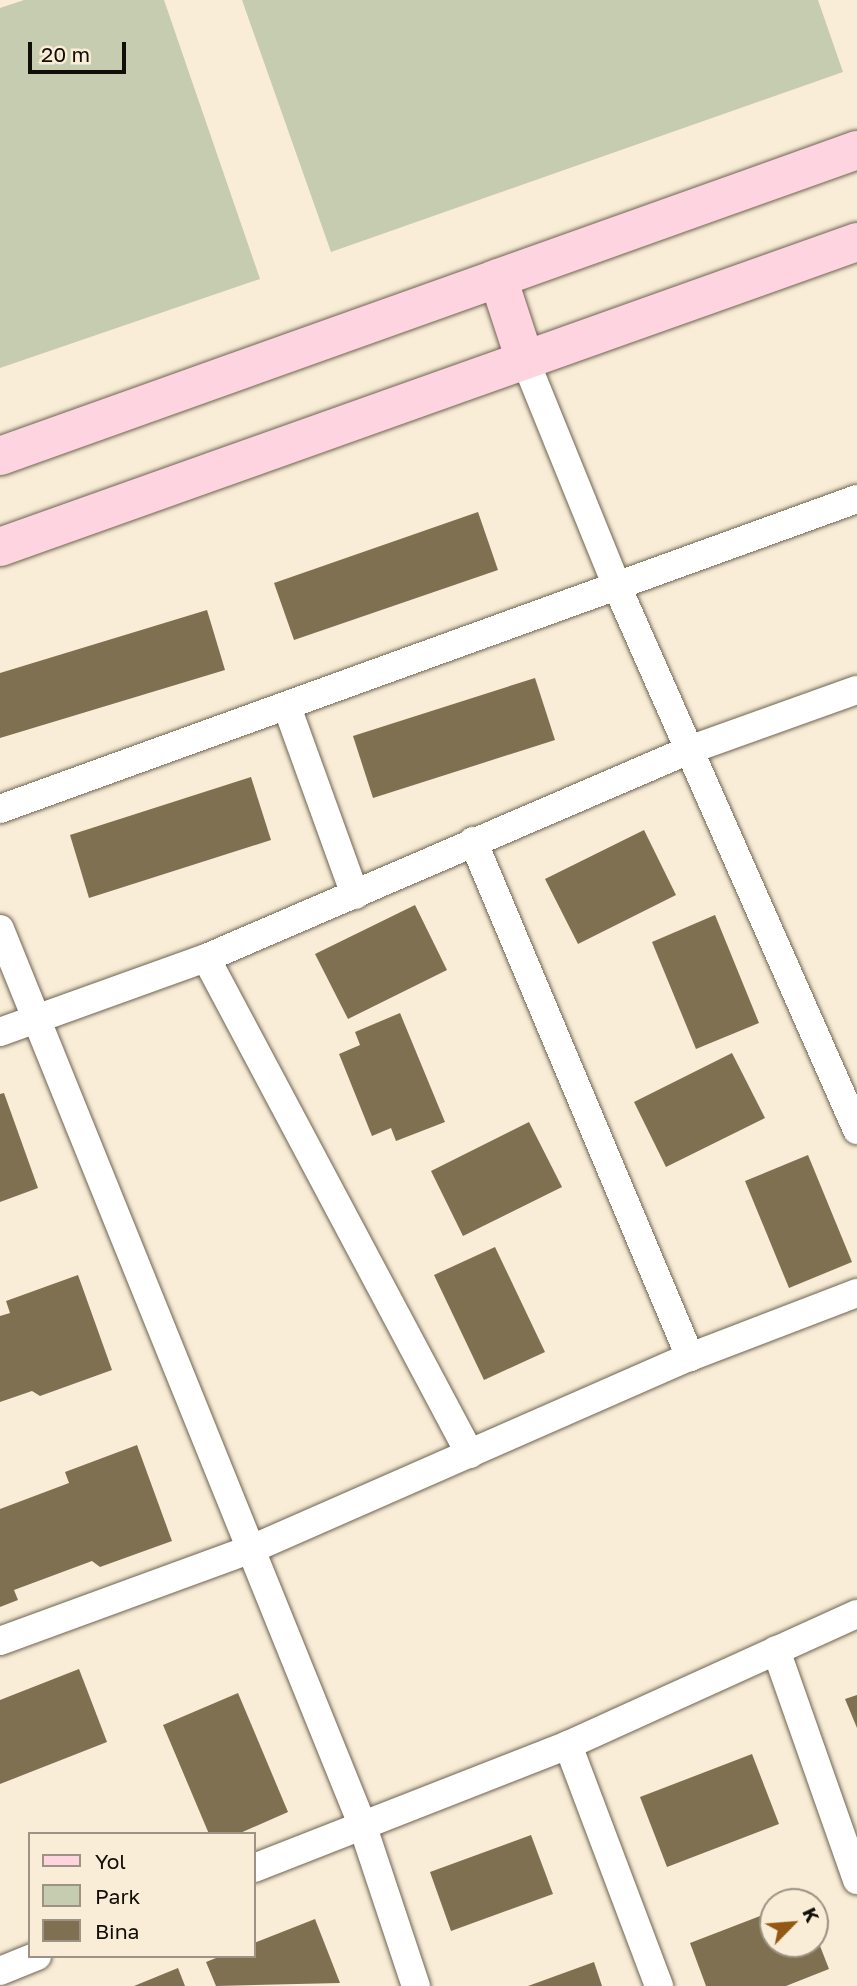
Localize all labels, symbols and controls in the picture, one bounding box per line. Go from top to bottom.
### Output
scale bar [32,28,130,72]
text: 20 m [41,41,90,67]
legend [28,1832,256,1958]
text: Yol [95,1848,126,1874]
text: Park [95,1883,140,1909]
north arrow [759,1888,829,1958]
text: K [798,1904,825,1926]
text: Bina [95,1918,139,1944]

